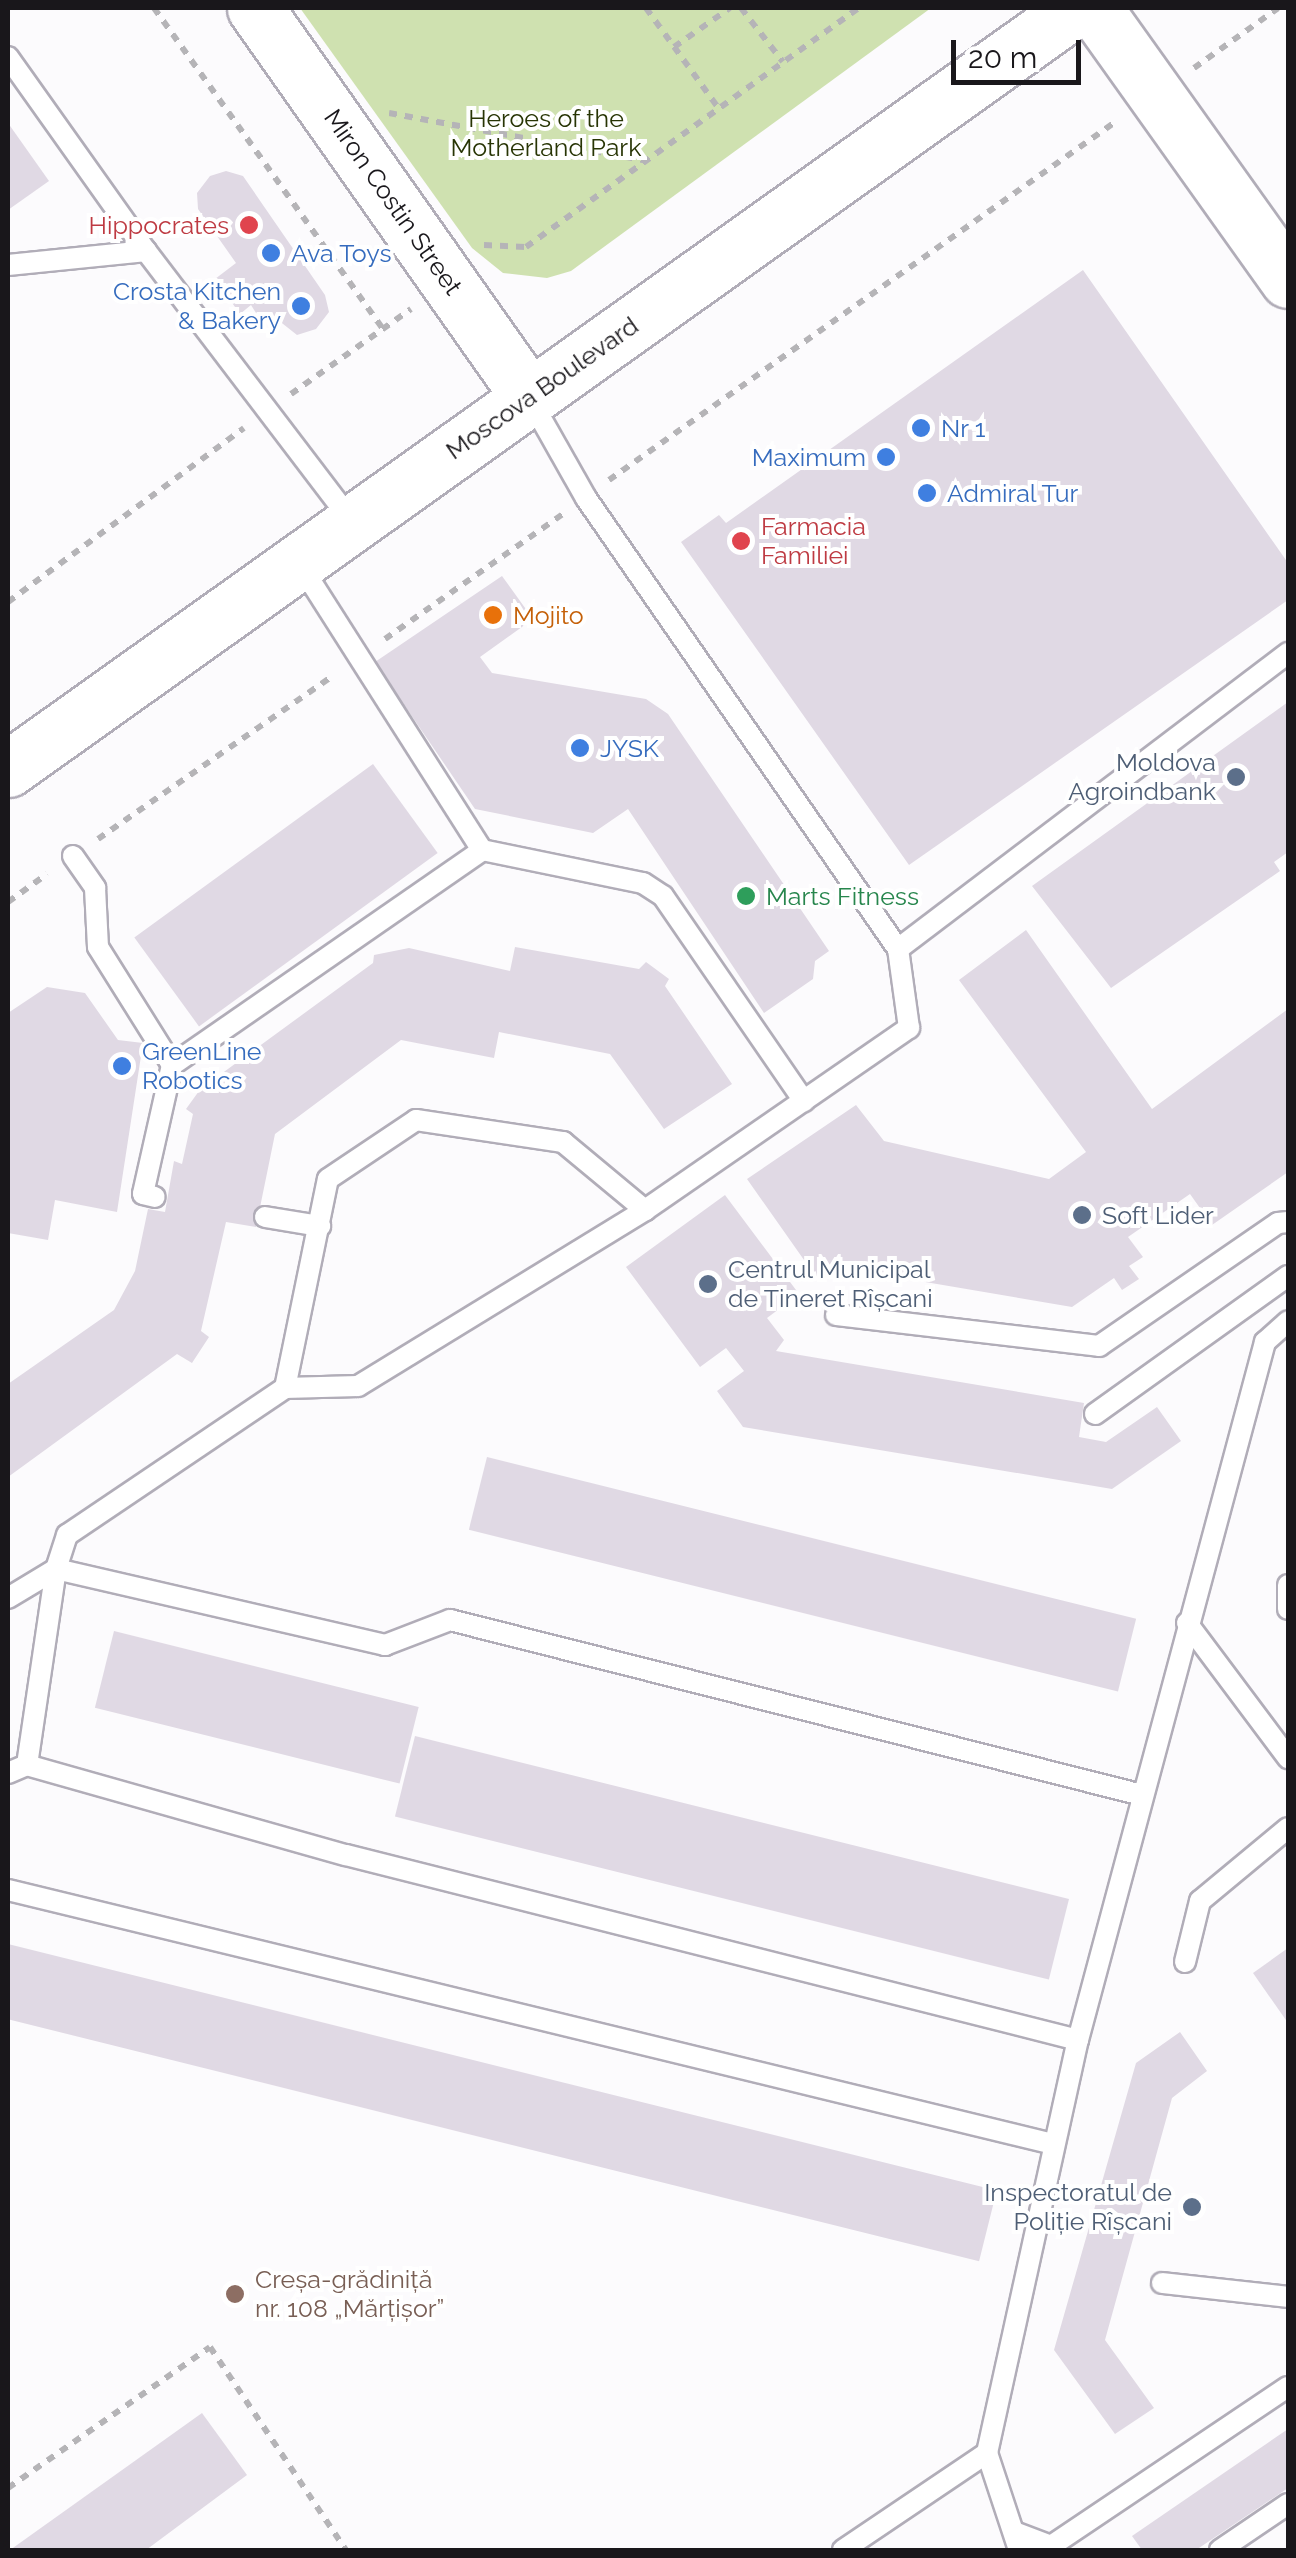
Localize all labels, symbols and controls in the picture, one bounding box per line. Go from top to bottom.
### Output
scale bar [956,20,1086,82]
text: 20 m [968,40,1037,75]
street label: Miron Costin Street [318,103,468,301]
park label: Heroes of the Motherland Park [451,104,641,163]
place label: Hippocrates [88,210,229,240]
marker: Hippocrates [238,214,260,236]
place label: Ava Toys [291,238,392,268]
marker: Ava Toys [260,242,282,264]
place label: Crosta Kitchen & Bakery [113,277,281,336]
marker: Crosta Kitchen & Bakery [290,295,312,317]
street label: Moscova Boulevard [440,310,644,466]
place label: Nr 1 [941,413,986,443]
marker: Nr 1 [910,417,932,439]
place label: Maximum [752,442,866,472]
marker: Maximum [875,446,897,468]
place label: Admiral Tur [947,478,1080,508]
marker: Admiral Tur [916,482,938,504]
place label: Farmacia Familiei [761,512,866,571]
marker: Farmacia Familiei [730,530,752,552]
place label: Mojito [513,600,584,630]
marker: Mojito [482,604,504,626]
place label: JYSK [600,733,659,763]
marker: JYSK [569,737,591,759]
place label: Moldova Agroindbank [1068,748,1216,807]
marker: Moldova Agroindbank [1225,766,1247,788]
place label: Marts Fitness [766,881,919,911]
marker: Marts Fitness [735,885,757,907]
place label: GreenLine Robotics [142,1037,261,1096]
marker: GreenLine Robotics [111,1055,133,1077]
place label: Soft Lider [1102,1200,1214,1230]
marker: Soft Lider [1071,1204,1093,1226]
place label: Centrul Municipal de Tineret Rîșcani [728,1255,933,1314]
marker: Centrul Municipal de Tineret Rîșcani [697,1273,719,1295]
place label: Inspectoratul de Poliție Rîșcani [983,2178,1172,2237]
marker: Inspectoratul de Poliție Rîșcani [1181,2196,1203,2218]
place label: Creșa-grădiniță nr. 108 „Mărțișor” [255,2265,444,2324]
marker: Creșa-grădiniță nr. 108 „Mărțișor” [224,2283,246,2305]

